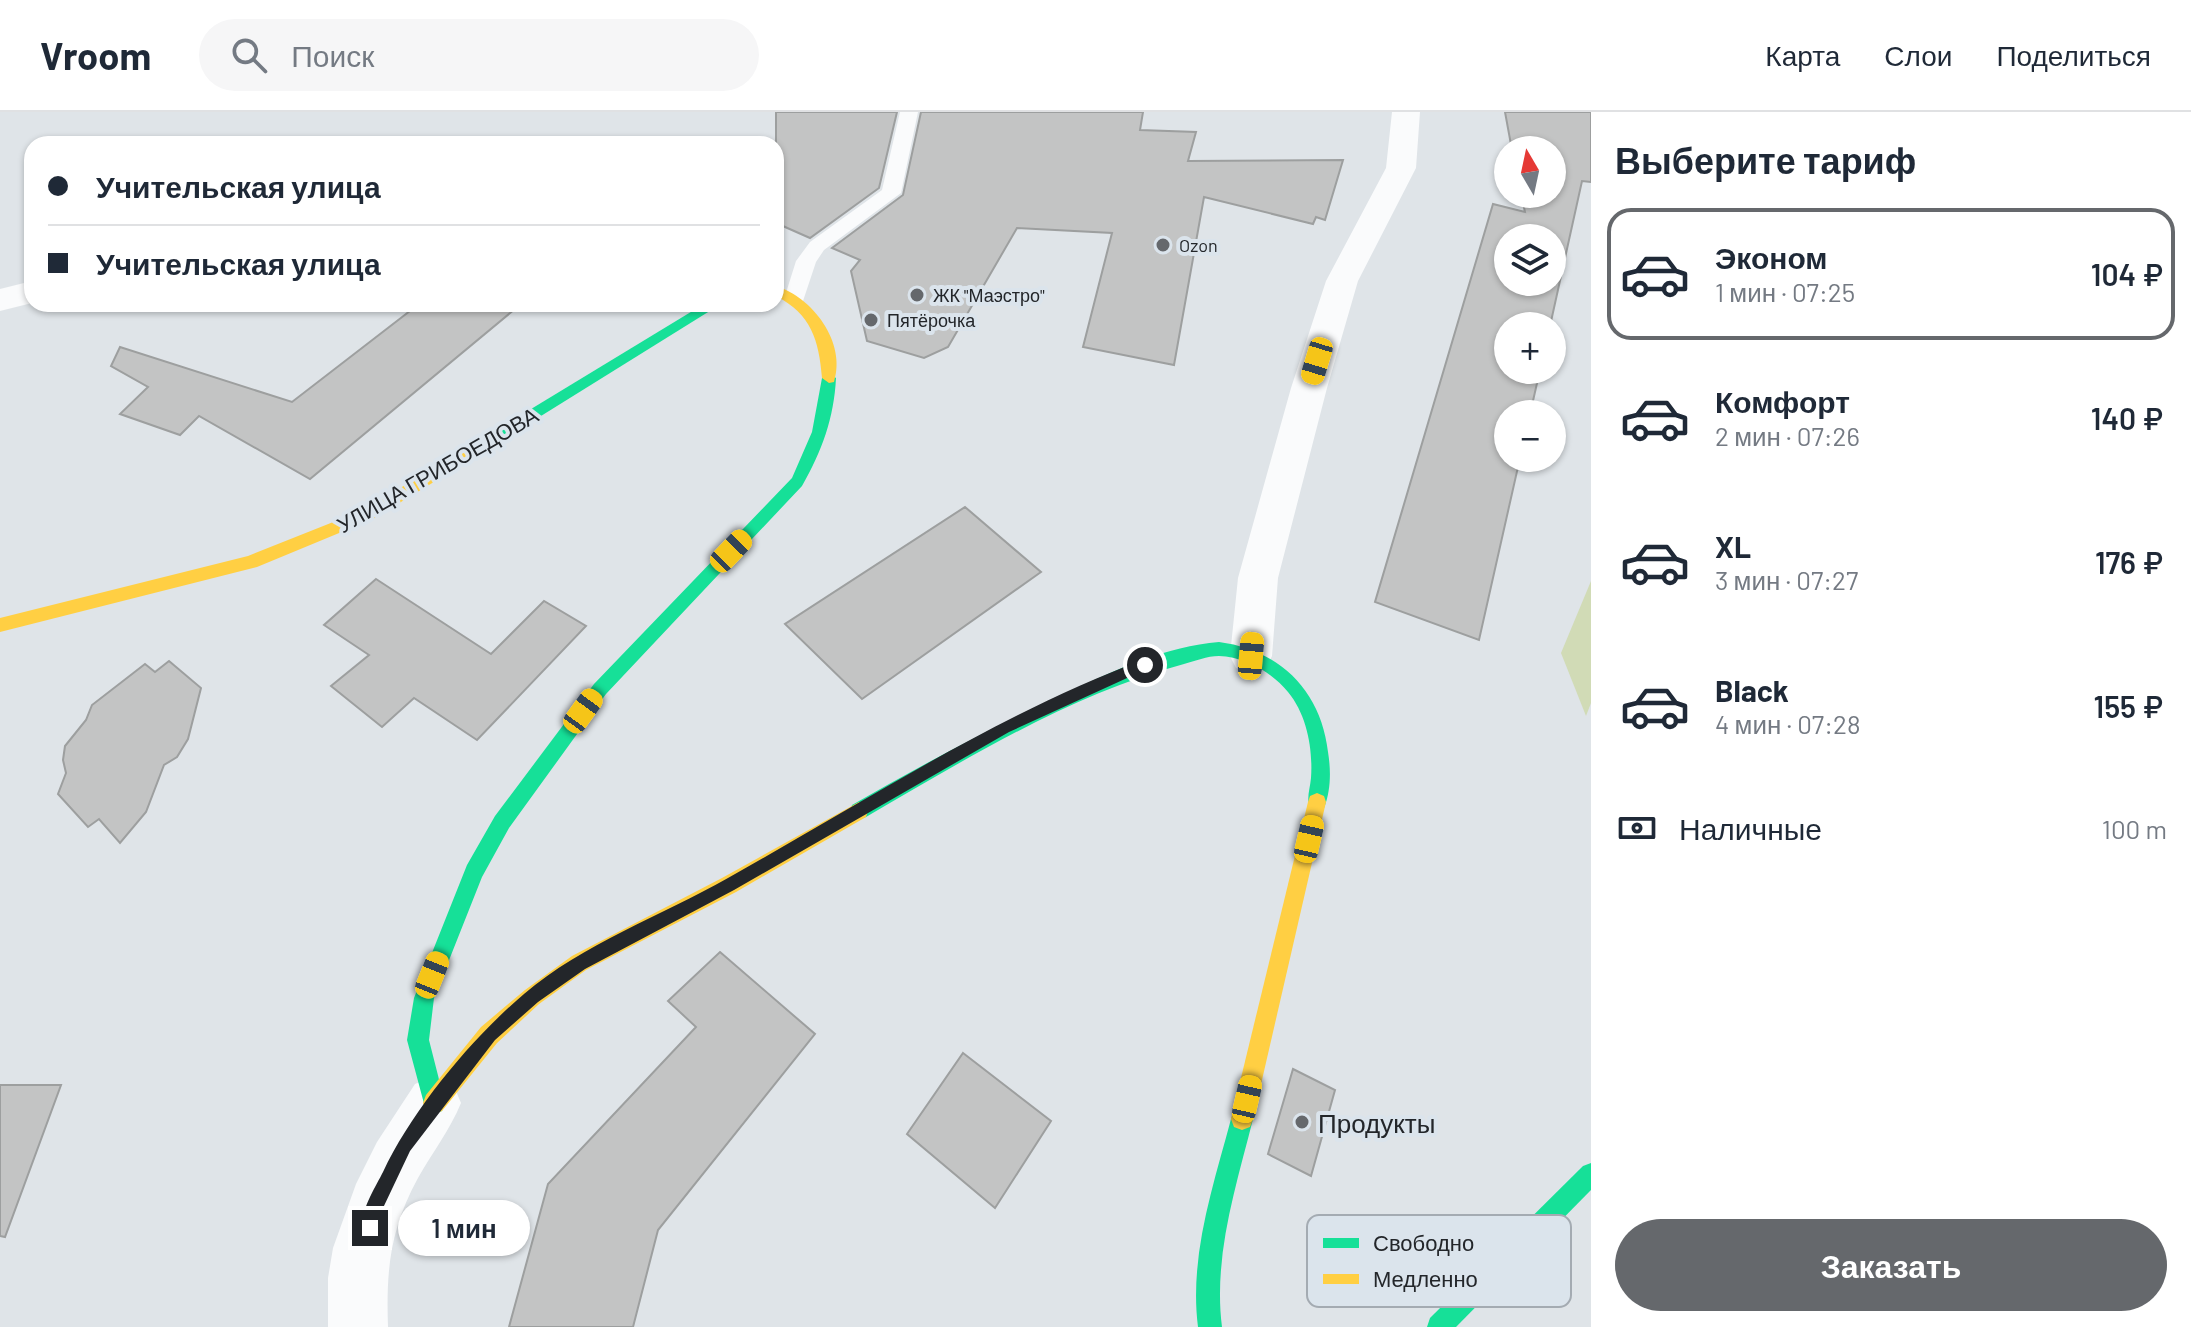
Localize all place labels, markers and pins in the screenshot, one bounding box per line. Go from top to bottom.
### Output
place label: Ozon [1179,234,1218,256]
marker: Ozon [1154,236,1172,254]
place label: ЖК "Маэстро" [933,284,1045,306]
marker: ЖК "Маэстро" [908,286,926,304]
place label: Пятёрочка [887,309,976,331]
marker: Пятёрочка [862,311,880,329]
place label: Продукты [1318,1107,1435,1138]
marker: Продукты [1293,1113,1311,1131]

